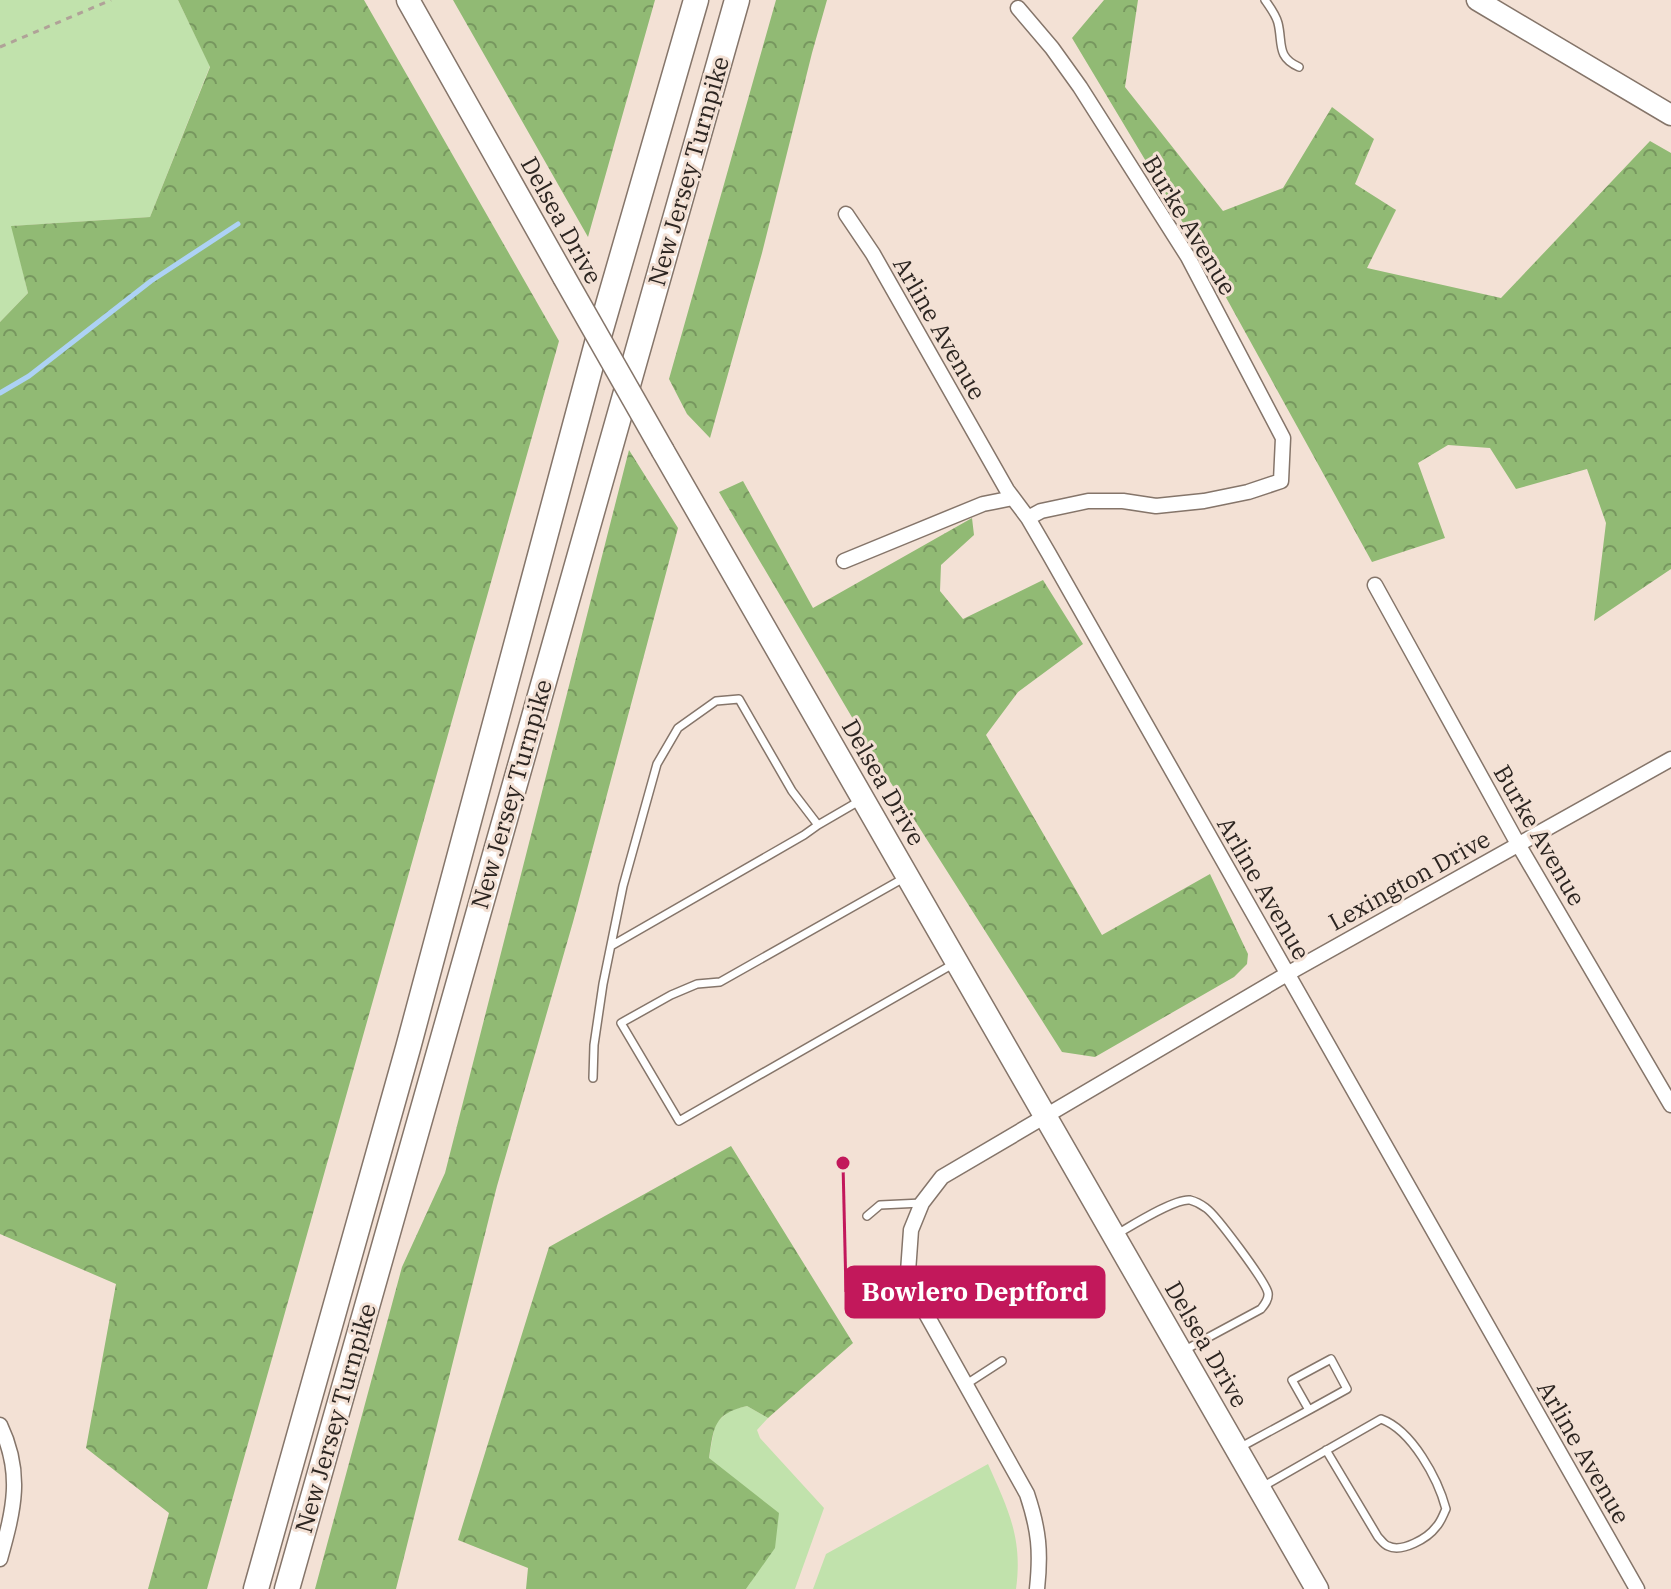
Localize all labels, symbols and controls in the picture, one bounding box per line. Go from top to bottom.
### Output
street label: New Jersey Turnpike [640,52,736,290]
street label: Burke Avenue [1136,149,1244,301]
street label: Delsea Drive [514,151,610,289]
street label: Arline Avenue [886,251,994,405]
street label: New Jersey Turnpike [463,675,559,913]
street label: Delsea Drive [835,713,933,851]
street label: Burke Avenue [1487,759,1593,911]
street label: Arline Avenue [1210,811,1318,965]
street label: Lexington Drive [1323,822,1495,938]
callout: Bowlero Deptford [846,1267,1104,1317]
text: Bowlero Deptford [862,1274,1088,1308]
street label: Delsea Drive [1158,1275,1256,1413]
street label: New Jersey Turnpike [287,1299,383,1537]
street label: Arline Avenue [1530,1375,1638,1529]

